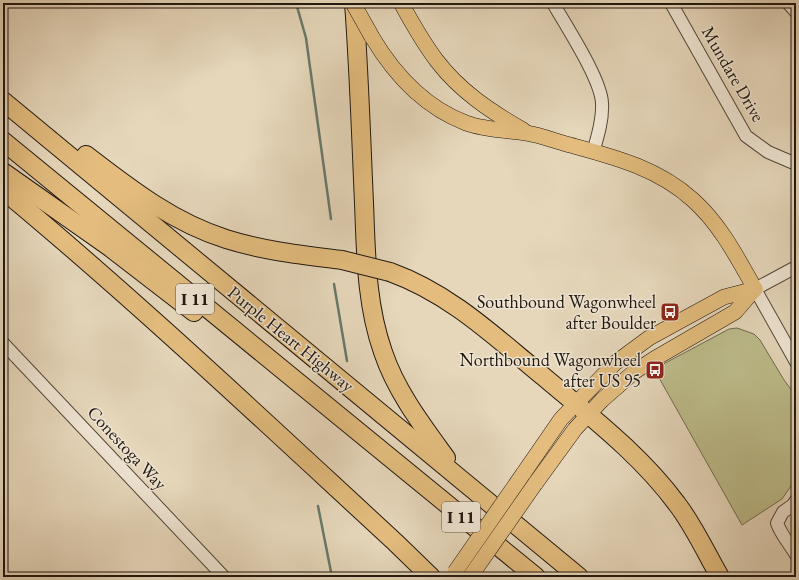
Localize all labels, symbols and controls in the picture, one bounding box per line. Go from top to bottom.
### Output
street label: Mundare Drive [697,22,770,126]
street label: Purple Heart Highway [223,281,359,397]
road number: I 11 [176,284,214,314]
place label: Southbound Wagonwheel after Boulder [477,290,656,334]
bus stop icon: Southbound Wagonwheel after Boulder [659,301,681,323]
place label: Northbound Wagonwheel after US 95 [460,348,641,392]
bus stop icon: Northbound Wagonwheel after US 95 [644,359,666,381]
street label: Conestoga Way [83,401,172,495]
road number: I 11 [442,502,480,532]

